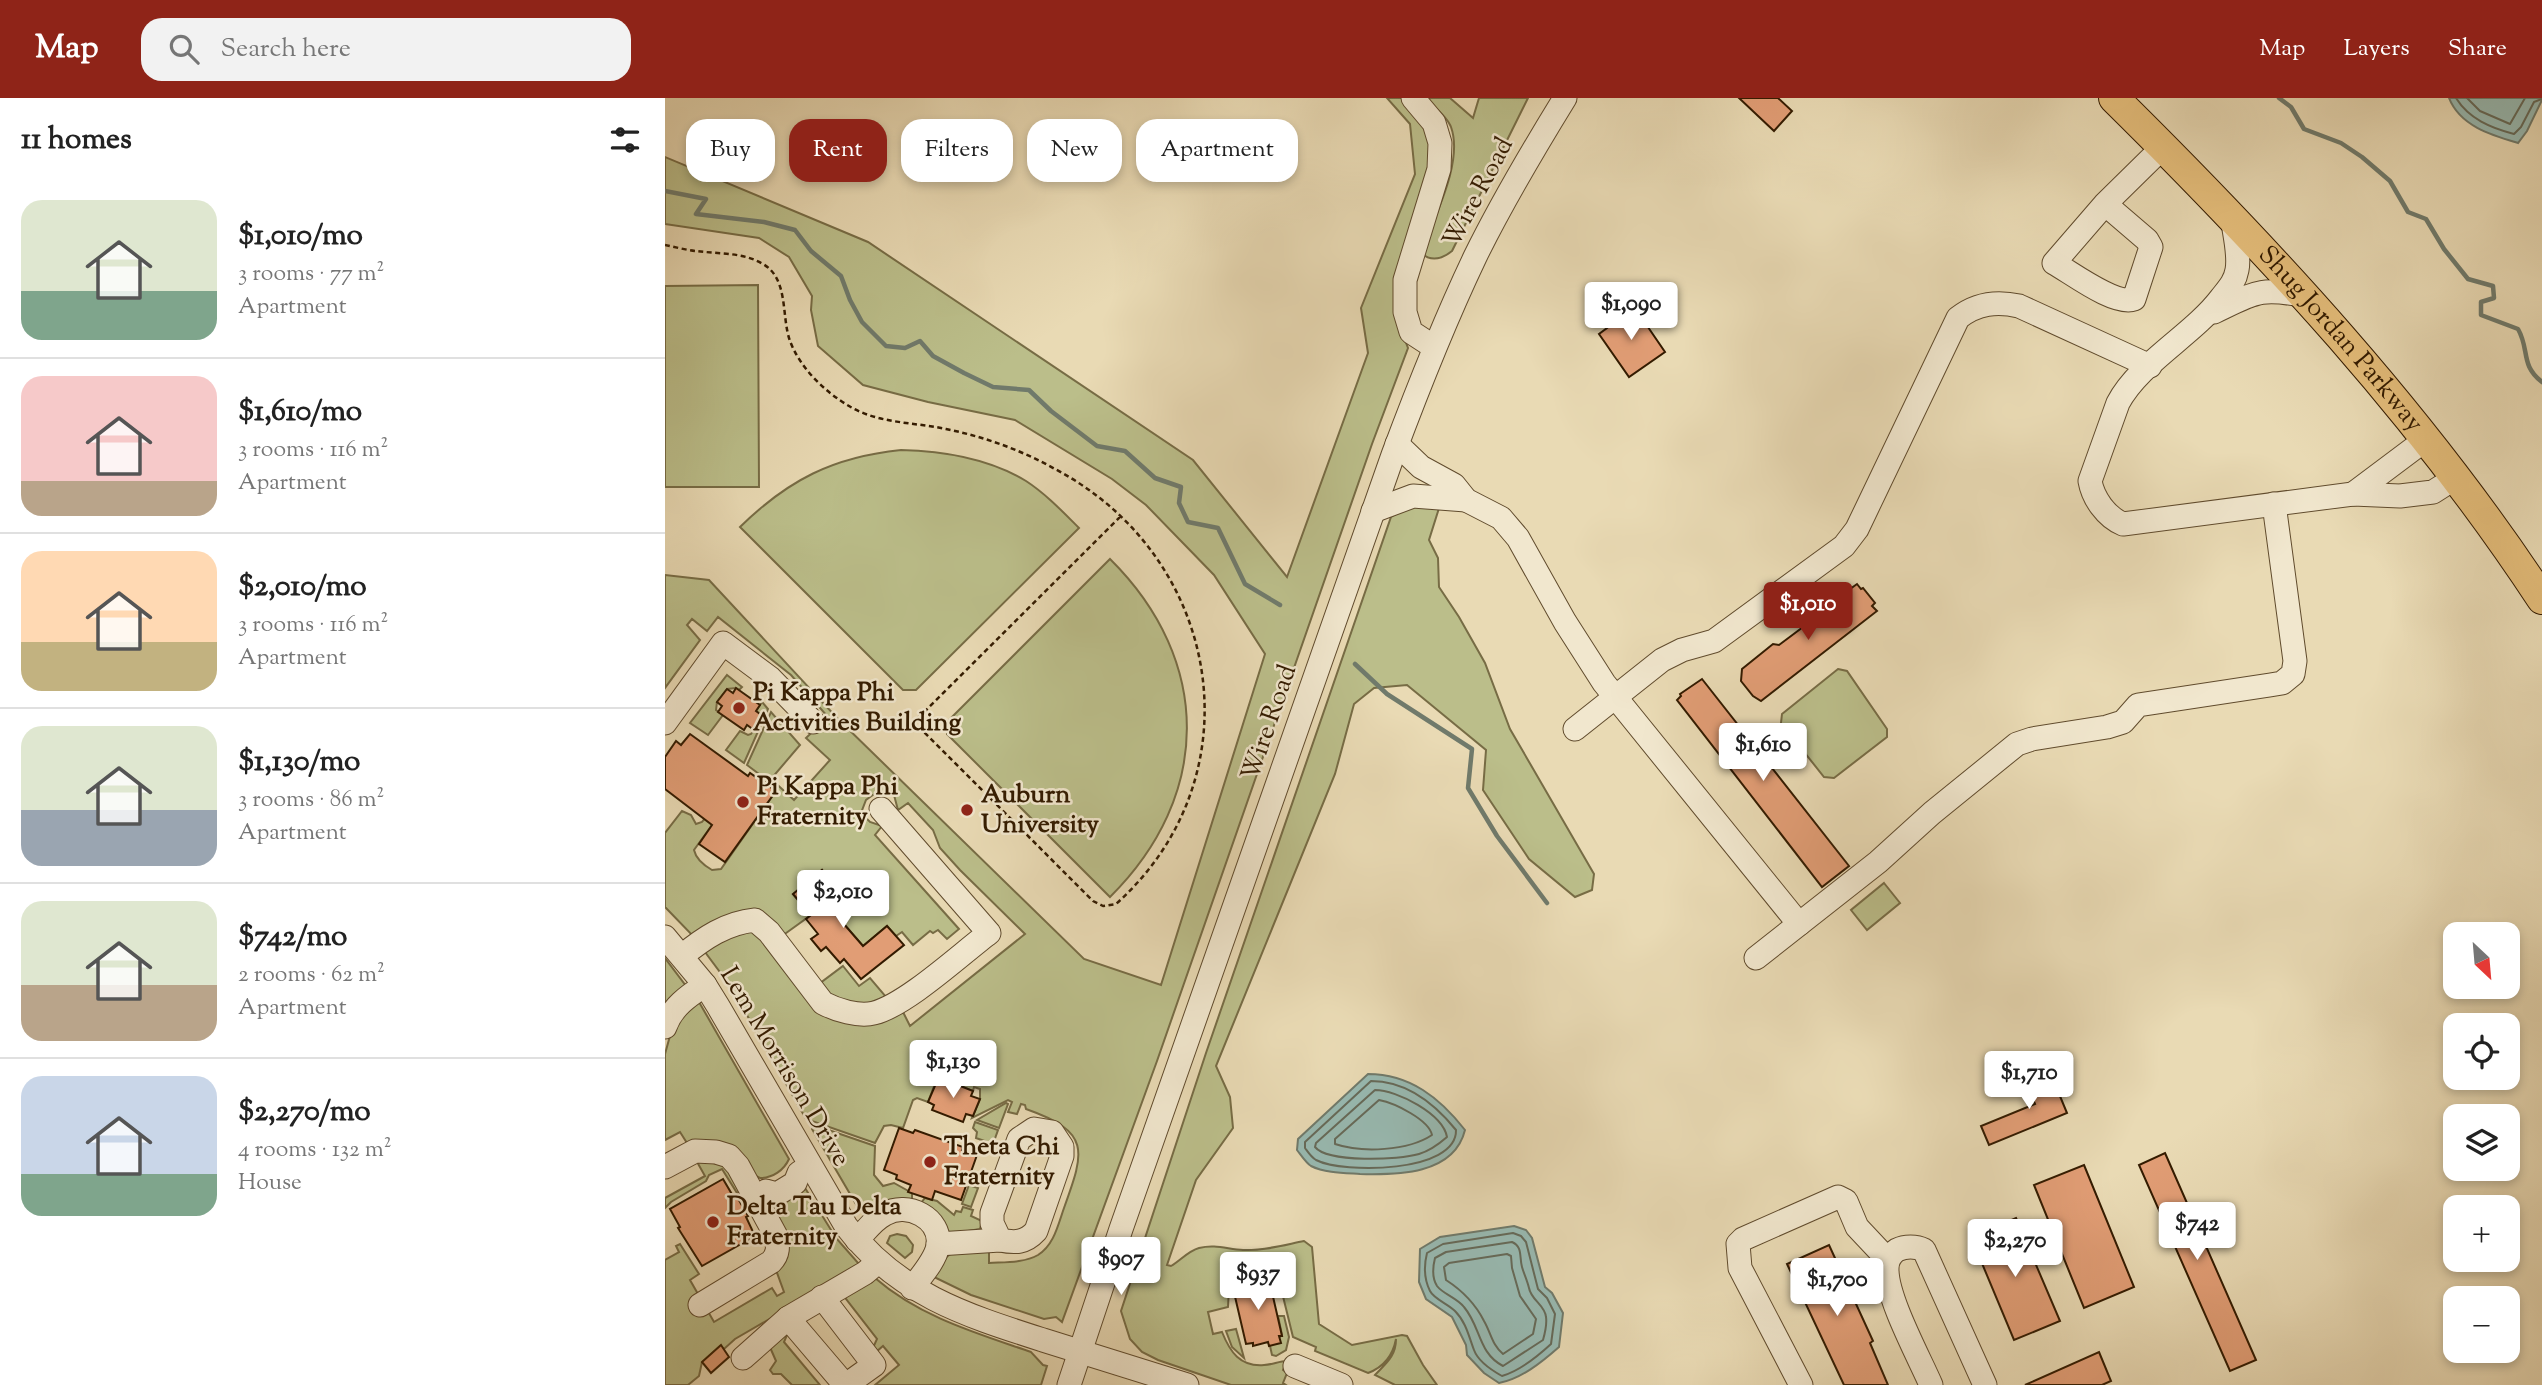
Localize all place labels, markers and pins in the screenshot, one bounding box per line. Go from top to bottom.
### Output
pin: $1,090 [1574,282,1688,342]
pin: $1,010 [1751,582,1865,642]
place label: Pi Kappa Phi Activities Building [753,675,961,742]
marker: Pi Kappa Phi Activities Building [731,700,747,716]
pin: $1,610 [1706,724,1820,783]
place label: Pi Kappa Phi Fraternity [757,769,899,836]
place label: Auburn University [981,777,1099,844]
marker: Pi Kappa Phi Fraternity [735,794,751,810]
marker: Auburn University [959,802,975,818]
pin: $2,010 [786,870,900,930]
pin: $1,130 [896,1040,1010,1100]
pin: $1,710 [1972,1052,2086,1111]
place label: Theta Chi Fraternity [944,1129,1060,1196]
marker: Theta Chi Fraternity [922,1154,938,1170]
place label: Delta Tau Delta Fraternity [727,1189,902,1256]
pin: $742 [2156,1202,2238,1262]
marker: Delta Tau Delta Fraternity [705,1214,721,1230]
pin: $2,270 [1958,1220,2072,1279]
pin: $907 [1080,1238,1162,1297]
pin: $937 [1217,1252,1299,1312]
pin: $1,700 [1780,1258,1894,1318]

